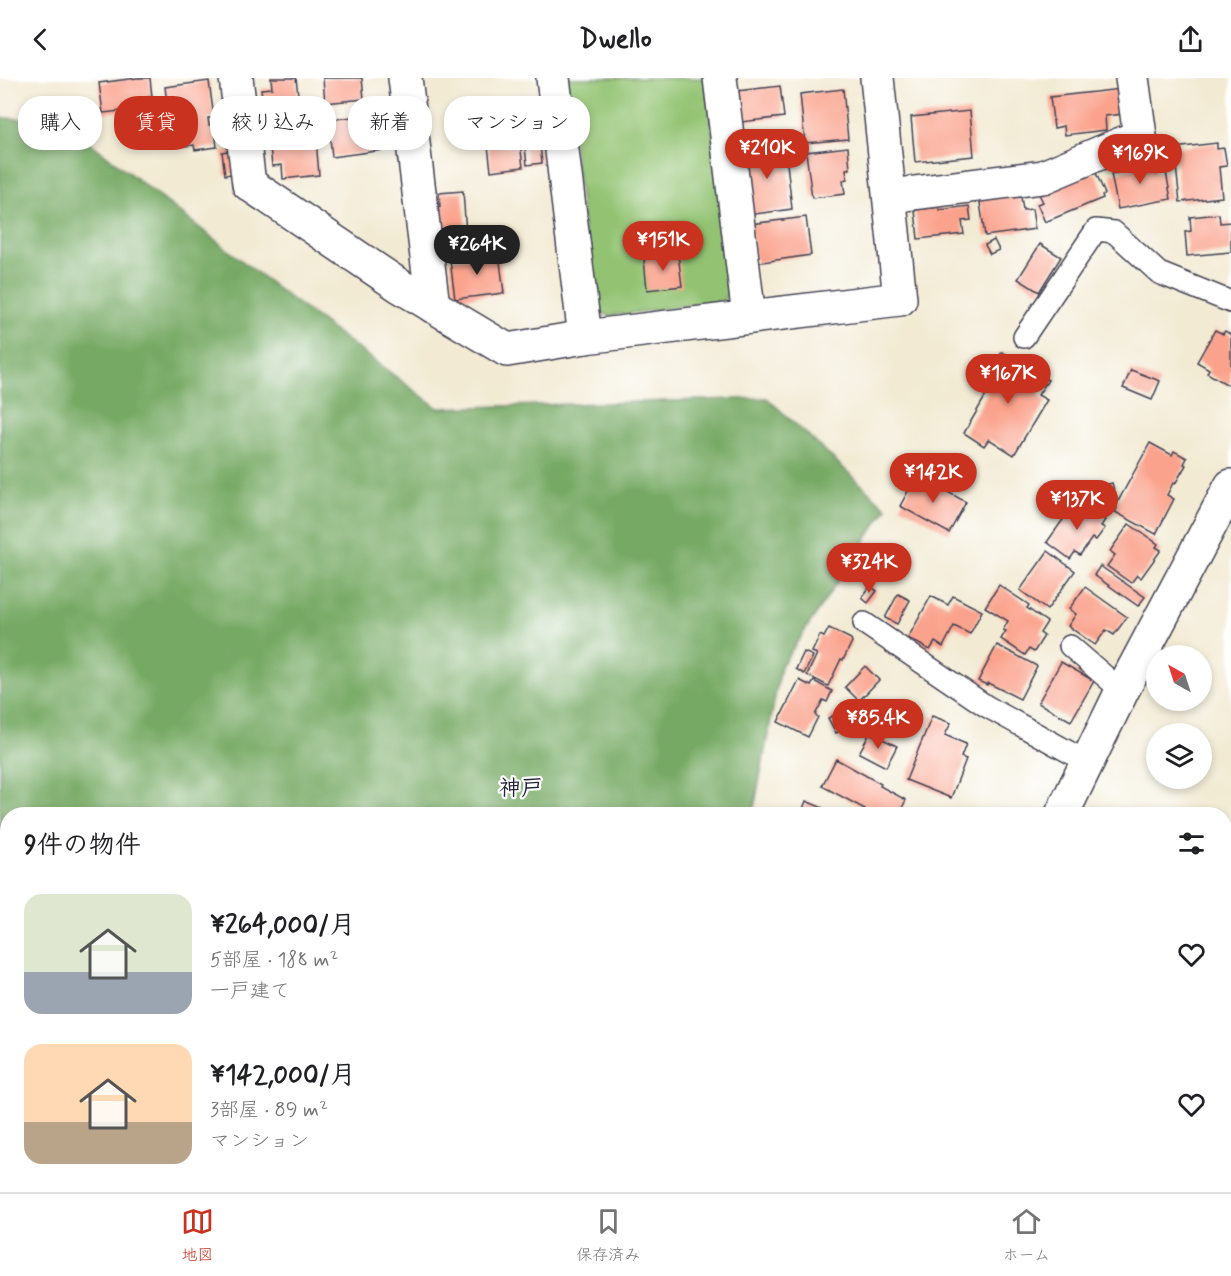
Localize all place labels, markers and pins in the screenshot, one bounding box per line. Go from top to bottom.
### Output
pin: ¥210K [725,129,809,180]
pin: ¥169K [1098,134,1182,185]
pin: ¥151K [621,221,705,272]
pin: ¥264K [435,225,519,276]
pin: ¥167K [966,354,1050,405]
pin: ¥142K [891,453,975,504]
pin: ¥137K [1035,480,1119,531]
pin: ¥324K [827,543,911,594]
pin: ¥85.4K [829,699,927,750]

